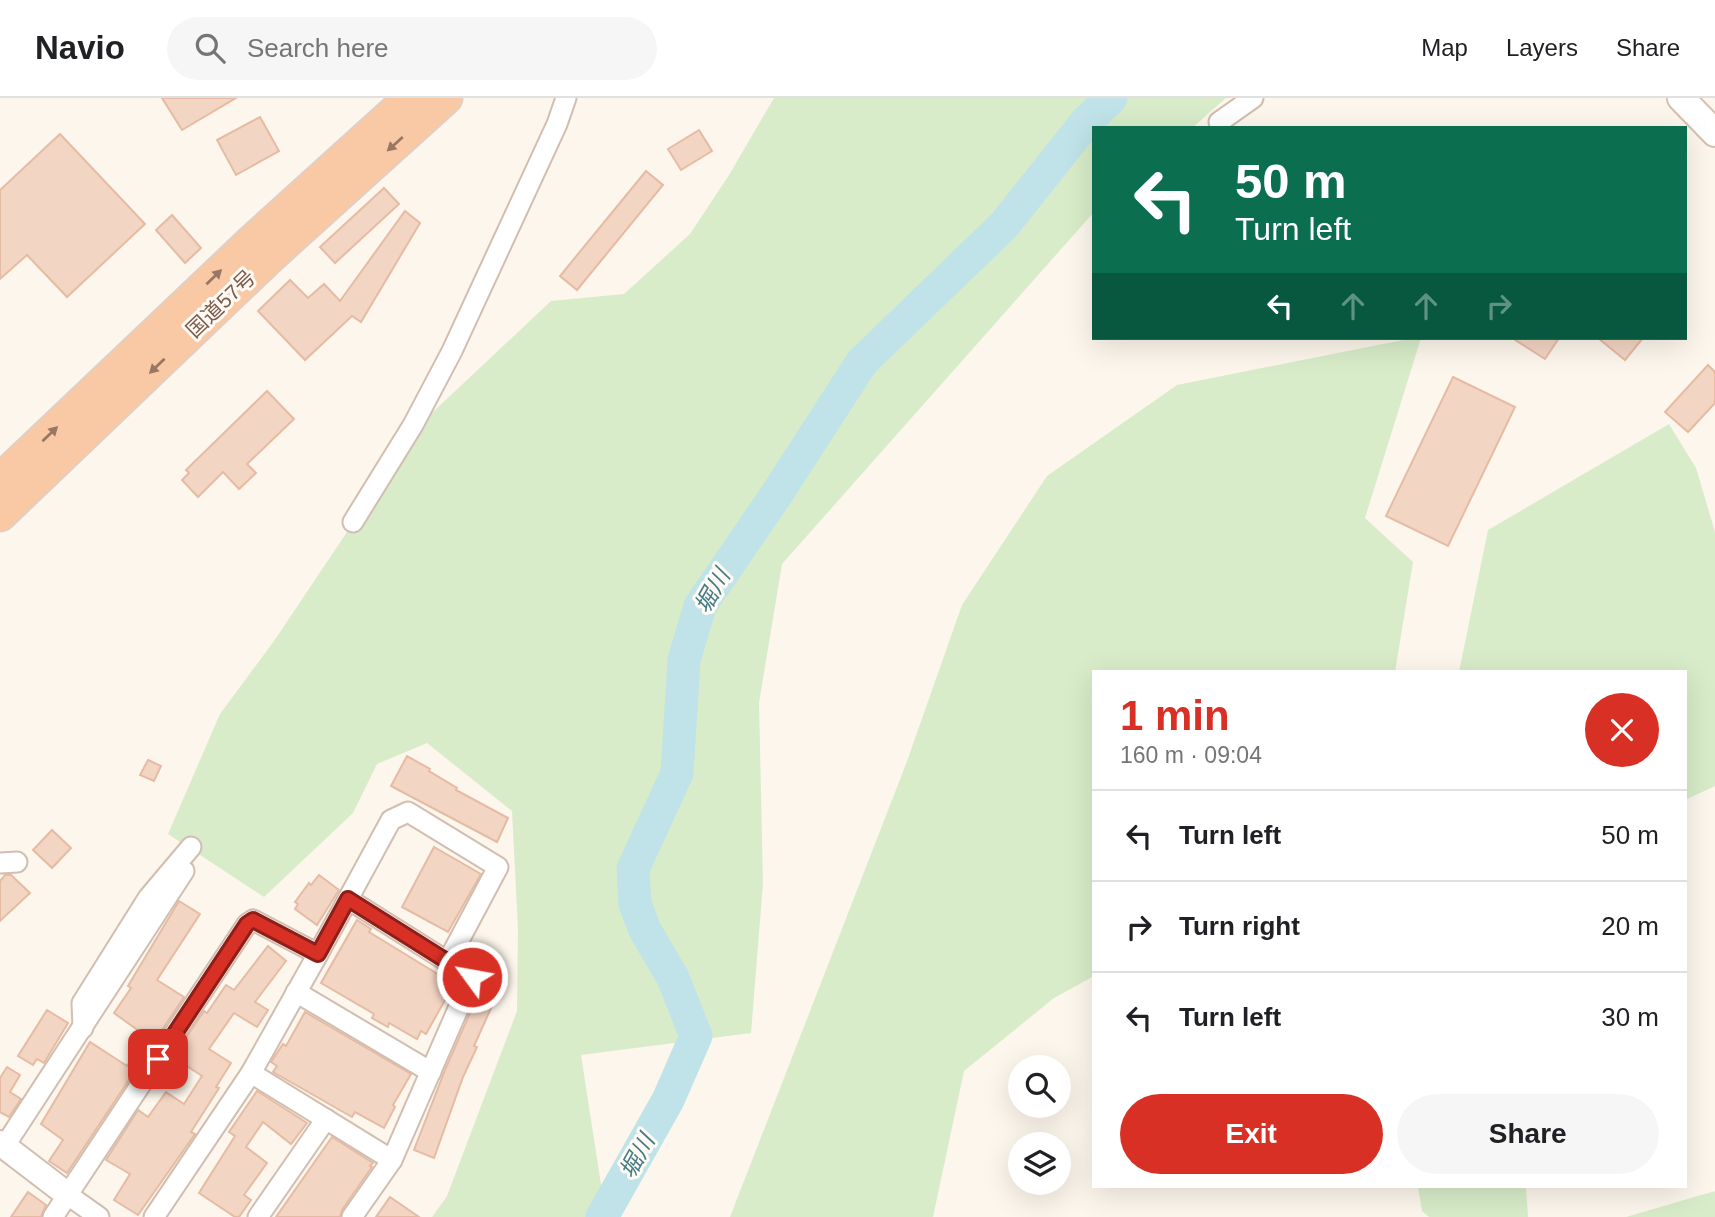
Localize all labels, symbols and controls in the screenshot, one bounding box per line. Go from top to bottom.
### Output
search box [167,17,657,80]
text: Navio [35,29,125,66]
icon: search [191,29,229,67]
text: Search here [247,33,389,63]
text: Map [1421,34,1468,61]
text: Layers [1506,34,1578,61]
text: Share [1616,34,1680,61]
one-way arrow [386,136,404,152]
icon: left [1120,154,1211,245]
text: 50 m [1235,154,1347,208]
text: Turn left [1235,211,1351,247]
street label: 国道57号 [182,265,260,342]
one-way arrow [206,268,223,285]
icon: left [1261,287,1299,325]
icon: ahead [1334,287,1372,325]
icon: ahead [1407,287,1445,325]
icon: right [1480,287,1518,325]
one-way arrow [149,357,166,373]
one-way arrow [41,426,58,442]
water label: 堀川 [689,562,736,617]
text: 1 min [1120,692,1230,739]
button: close [1585,693,1659,767]
text: 160 m · 09:04 [1120,742,1262,768]
icon: left [1120,817,1158,855]
text: Turn left [1179,820,1281,850]
text: 50 m [1601,820,1659,850]
icon: right [1120,908,1158,946]
text: Turn right [1179,911,1300,941]
text: 20 m [1601,911,1659,941]
position arrow [435,940,509,1014]
icon: left [1120,999,1158,1037]
text: Turn left [1179,1002,1281,1032]
text: 30 m [1601,1002,1659,1032]
pin [128,1029,188,1089]
icon: arrive [139,1040,177,1078]
map controls [1008,1055,1071,1195]
button: search [1008,1055,1071,1118]
button: Exit [1120,1094,1383,1174]
button: Share [1397,1094,1659,1174]
water label: 堀川 [614,1127,661,1182]
button: layers [1008,1132,1071,1195]

